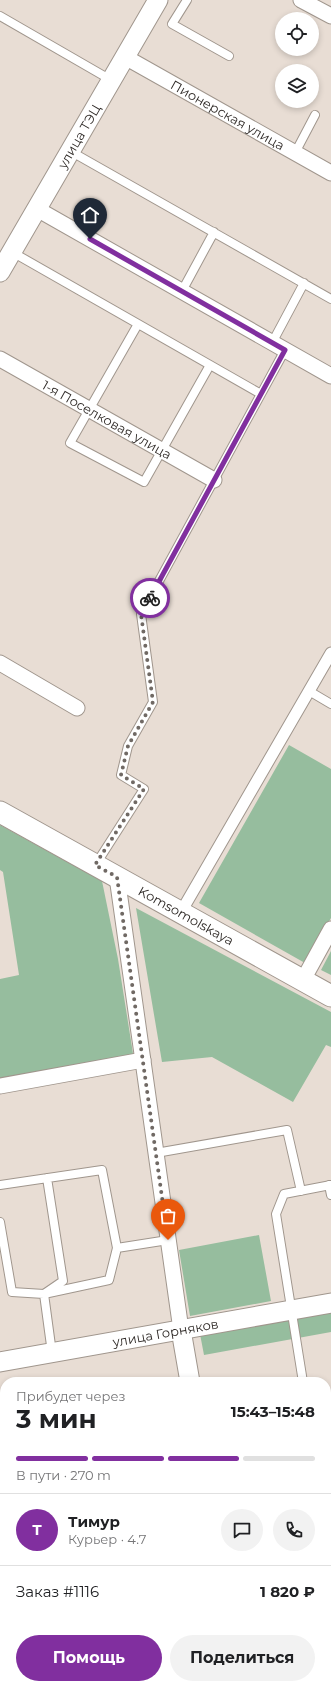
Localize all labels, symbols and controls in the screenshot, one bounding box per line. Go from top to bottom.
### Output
map controls [275,12,319,108]
button: locate [275,12,319,56]
button: layers [275,64,319,108]
street label: Пионерская улица [168,77,288,153]
street label: улица ТЭЦ [53,101,104,172]
pin [73,198,107,239]
icon: home [79,204,101,226]
street label: 1-я Поселковая улица [40,377,175,462]
courier [130,578,170,618]
icon: bike [139,587,161,609]
street label: Komsomolskaya [136,883,237,948]
pin [151,1199,185,1240]
icon: bag [157,1205,179,1227]
street label: улица Горняков [110,1315,220,1350]
text: Прибудет через [16,1388,125,1404]
text: 15:43–15:48 [231,1402,315,1421]
text: 3 мин [16,1403,96,1435]
text: В пути · 270 m [16,1467,111,1483]
button: chat [221,1509,263,1551]
button: phone [273,1509,315,1551]
text: Тимур [68,1512,120,1531]
text: Т [32,1520,42,1539]
text: Курьер · 4.7 [68,1531,146,1547]
text: Заказ #1116 [16,1582,99,1601]
text: 1 820 ₽ [260,1582,315,1601]
button: Помощь [16,1635,162,1681]
button: Поделиться [170,1635,315,1681]

